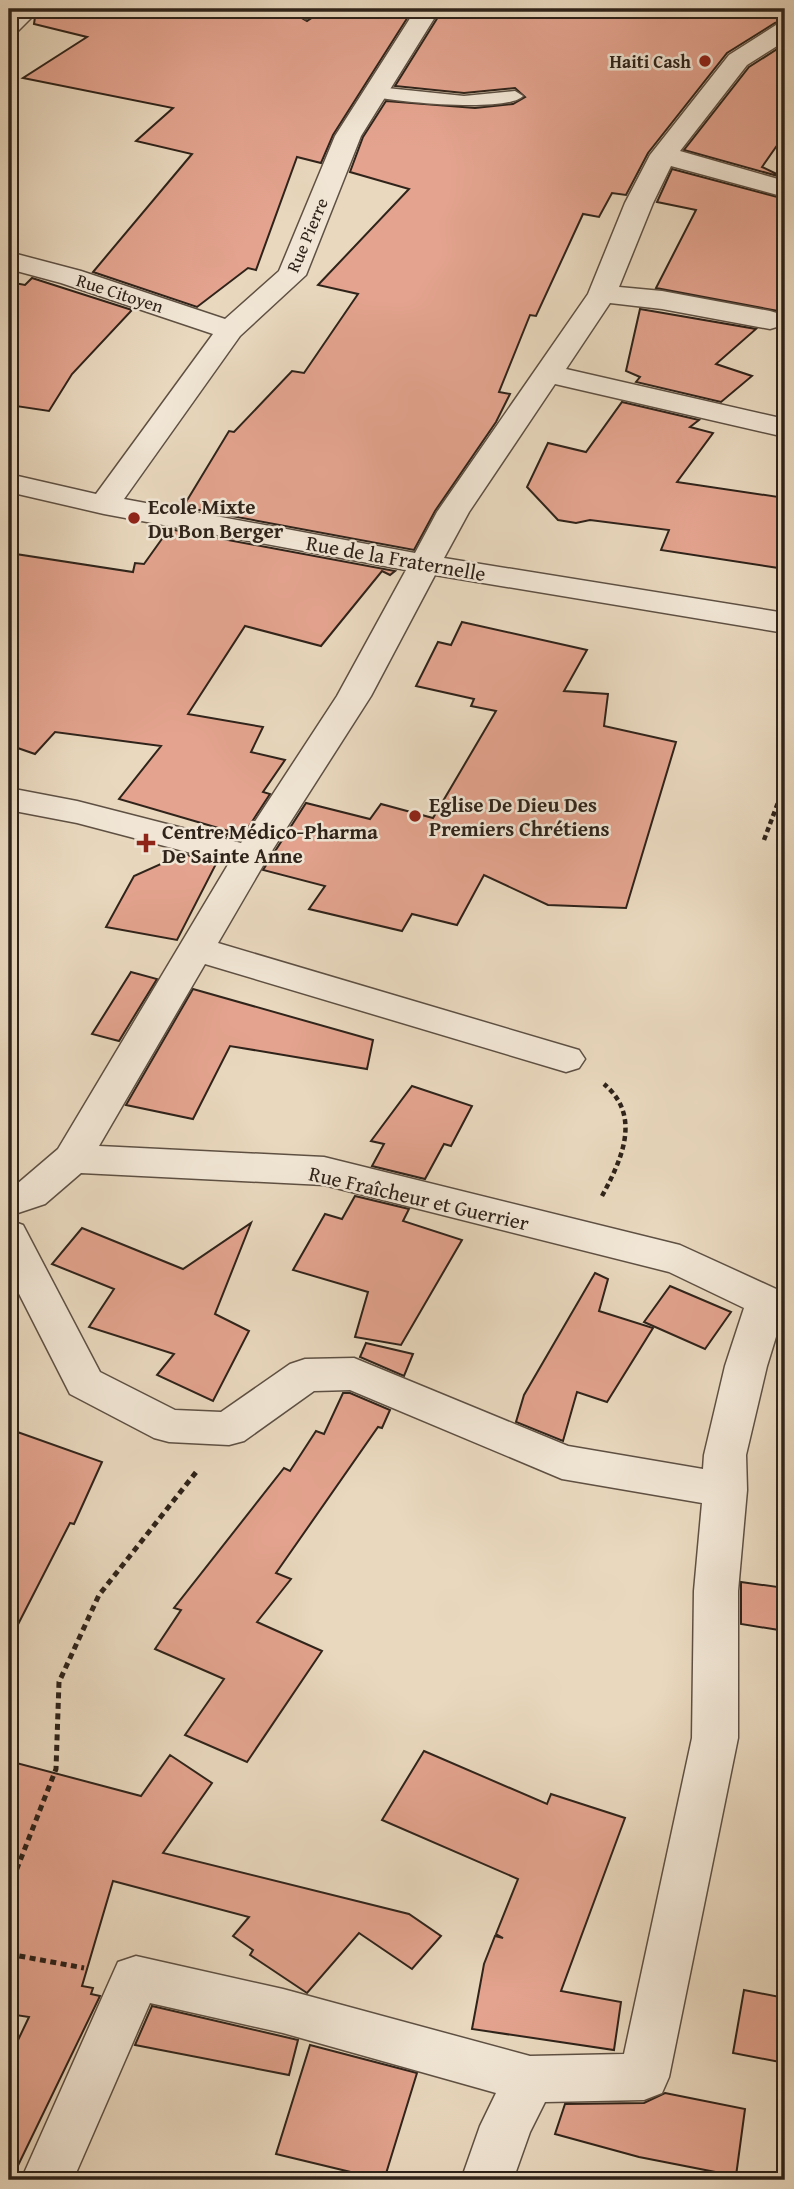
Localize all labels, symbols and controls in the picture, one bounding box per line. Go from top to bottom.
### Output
place label: Haiti Cash [610,48,691,75]
marker: Haiti Cash [697,53,713,69]
street label: Rue Pierre [279,194,335,276]
street label: Rue Citoyen [73,266,167,320]
place label: Ecole Mixte Du Bon Berger [148,491,284,546]
marker: Ecole Mixte Du Bon Berger [126,510,142,526]
street label: Rue de la Fraternelle [304,527,488,589]
place label: Eglise De Dieu Des Premiers Chrétiens [429,789,609,844]
marker: Eglise De Dieu Des Premiers Chrétiens [407,808,423,824]
place label: Centre Médico-Pharma De Sainte Anne [162,816,378,871]
marker: Centre Médico-Pharma De Sainte Anne [136,833,156,853]
street label: Rue Fraîcheur et Guerrier [306,1158,532,1238]

